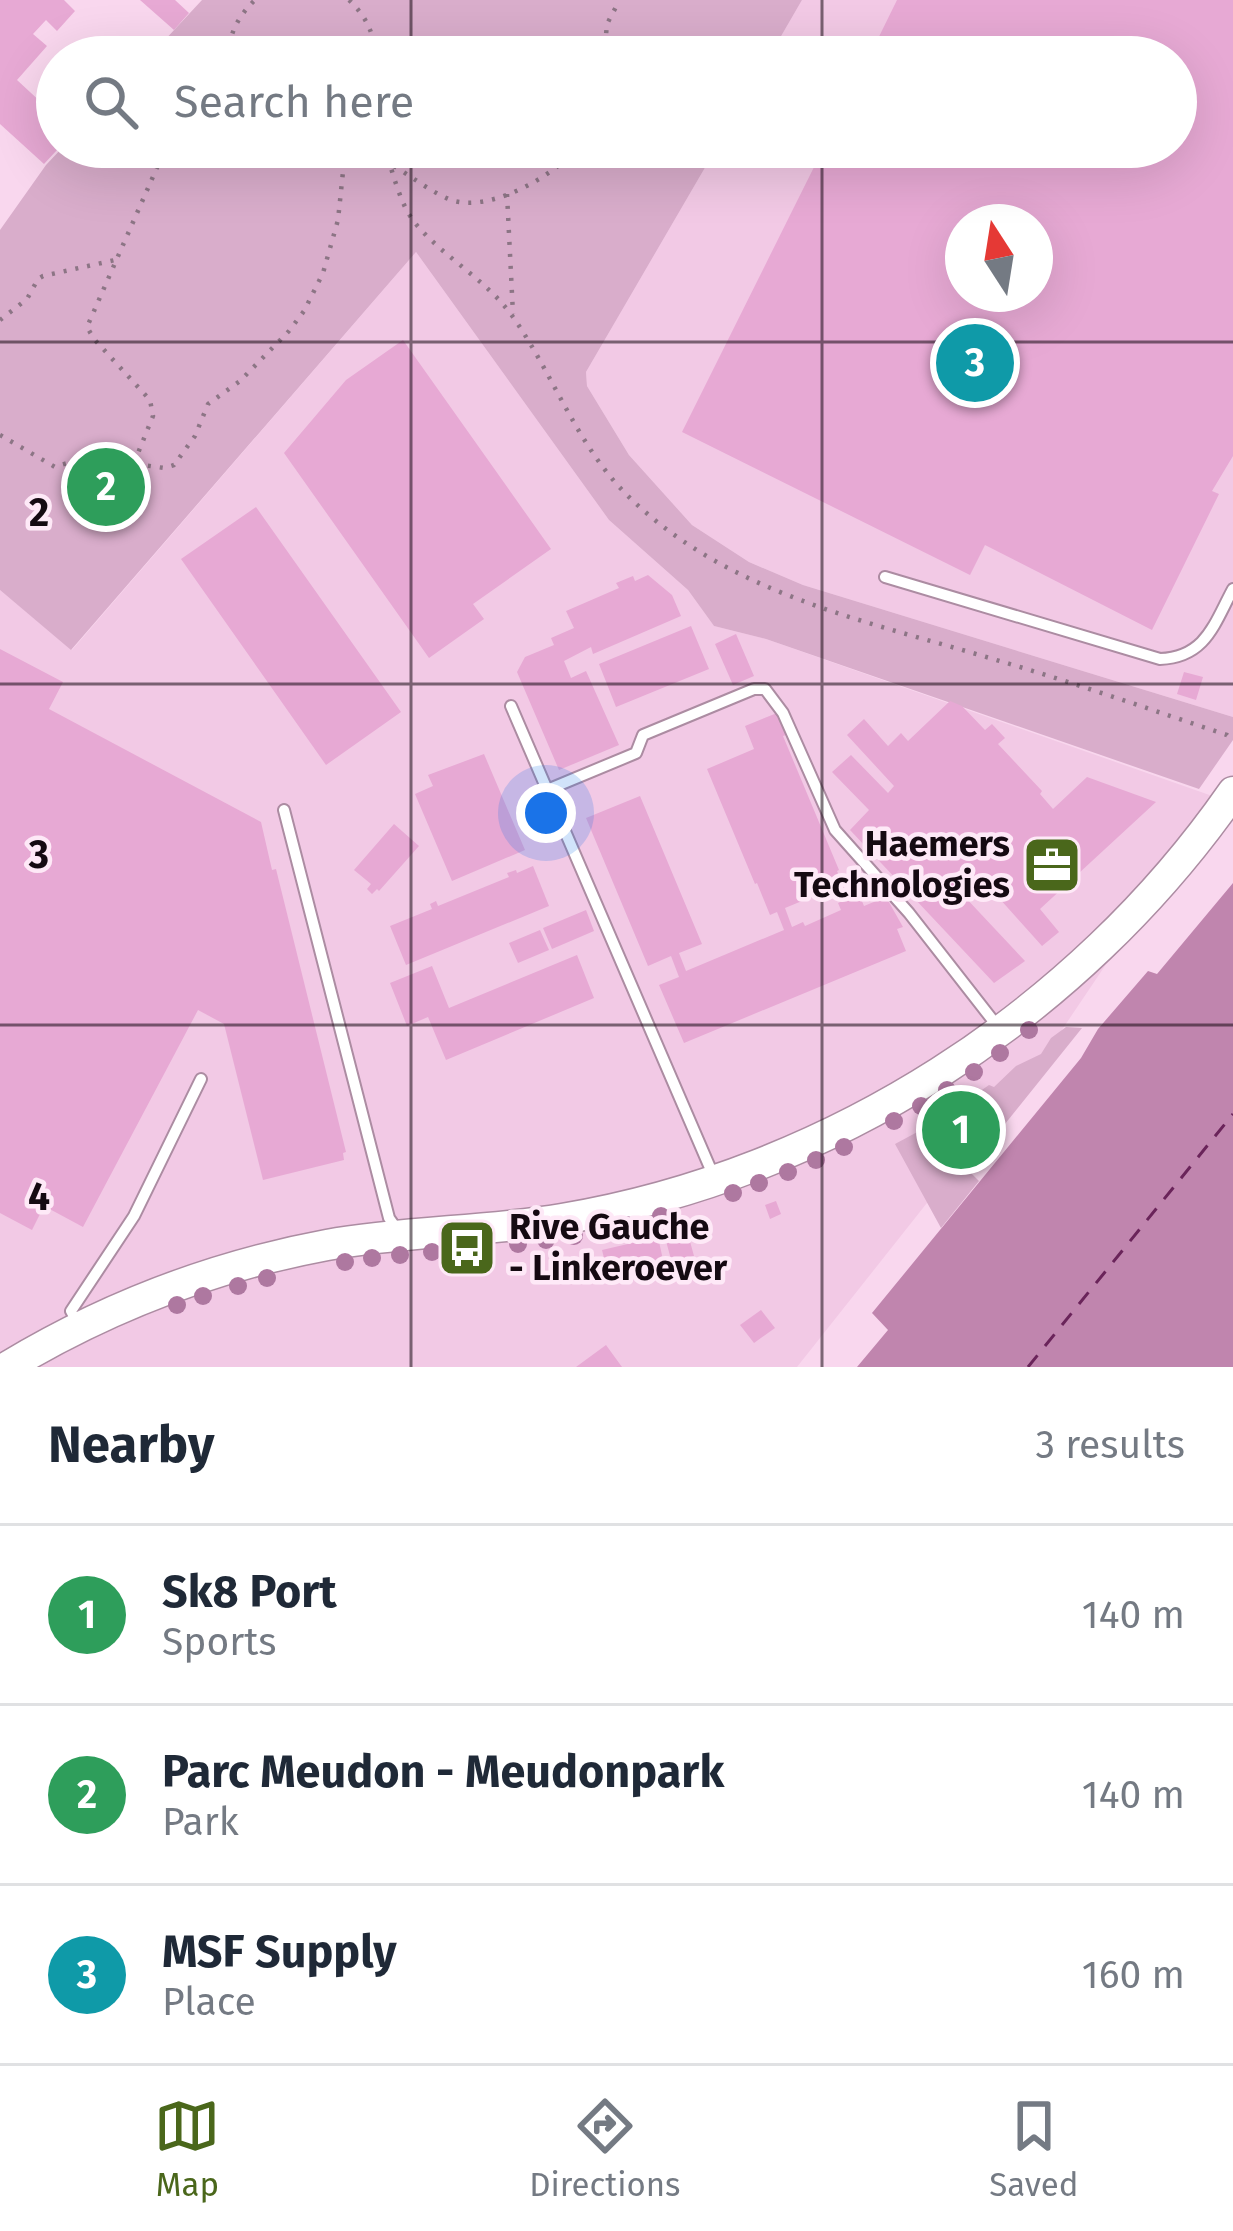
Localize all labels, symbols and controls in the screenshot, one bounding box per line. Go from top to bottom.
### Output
search box [36,36,1197,168]
icon: search [78,69,144,135]
text: Search here [174,75,414,129]
north arrow [945,204,1053,312]
pin: 3 [936,318,1014,408]
pin: 2 [67,442,145,532]
text: 2 [29,490,49,536]
your location [516,783,576,843]
place label: Haemers Technologies [794,822,1010,907]
text: 3 [28,832,49,878]
office icon: Haemers Technologies [1021,834,1083,896]
pin: 1 [922,1085,1000,1175]
text: 4 [28,1174,50,1220]
place label: Rive Gauche - Linkeroever [509,1205,728,1290]
bus stop icon: Rive Gauche - Linkeroever [436,1217,498,1279]
text: Nearby [48,1414,214,1476]
text: 3 results [1035,1422,1185,1468]
text: Sk8 Port [162,1565,337,1619]
text: 1 [78,1592,96,1638]
text: 140 m [1082,1592,1185,1638]
text: Sports [162,1619,277,1665]
text: Parc Meudon - Meudonpark [162,1745,724,1799]
text: 2 [77,1772,97,1818]
text: 140 m [1082,1772,1185,1818]
text: Park [162,1799,239,1845]
text: MSF Supply [162,1925,396,1979]
text: 3 [77,1952,97,1998]
text: 160 m [1082,1952,1185,1998]
text: Place [162,1979,256,2025]
tab: Map [154,2093,220,2205]
tab: Directions [529,2093,681,2205]
tab: Saved [989,2093,1079,2205]

